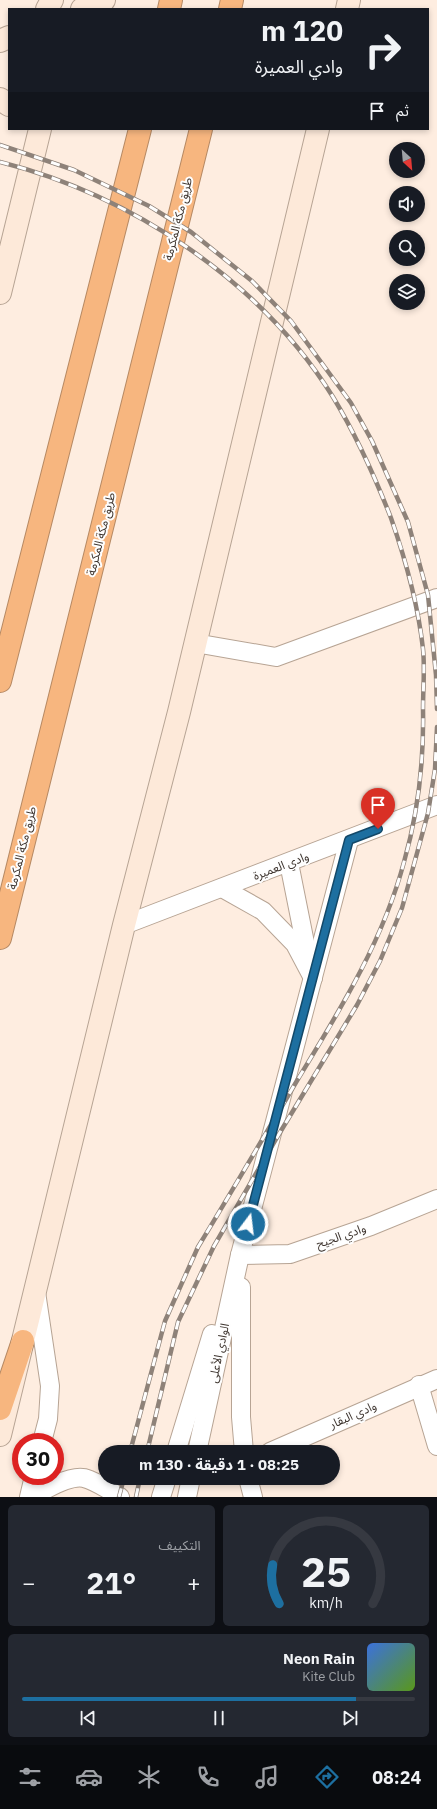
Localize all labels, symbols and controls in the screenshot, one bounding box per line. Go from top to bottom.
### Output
text: 120 m [261,12,343,49]
icon: right [357,24,409,76]
text: وادي العميرة [255,55,343,78]
icon: arrive [366,100,388,122]
text: ثم [396,101,409,120]
north arrow [389,142,425,178]
map controls [389,142,425,310]
street label: طريق مكة المكرمة [160,176,196,262]
button: sound [389,186,425,222]
button: search [389,230,425,266]
button: layers [389,274,425,310]
street label: طريق مكة المكرمة [83,491,119,577]
pin [361,788,395,829]
icon: arrive [367,794,389,816]
street label: طريق مكة المكرمة [4,805,40,891]
street label: وادي العميرة [251,848,312,886]
position arrow [227,1203,269,1245]
street label: وادي الجيح [314,1220,369,1254]
street label: الوادي الأعلى [205,1322,235,1385]
street label: وادي البقار [326,1398,380,1434]
speed limit sign: 30 [12,1433,64,1485]
text: 08:25 · 1 دقيقة · 130 m [139,1455,299,1474]
text: التكييف [159,1537,201,1554]
text: 25 [301,1543,351,1597]
text: 21° [86,1563,136,1602]
text: − [22,1568,35,1597]
text: + [187,1568,200,1597]
text: km/h [309,1592,343,1611]
text: Neon Rain [283,1649,355,1668]
text: Kite Club [302,1668,355,1685]
icon: previous [77,1707,99,1729]
icon: pause [208,1707,230,1729]
icon: next [339,1707,361,1729]
icon: filters [16,1763,44,1791]
icon: car [75,1763,103,1791]
icon: climate [135,1763,163,1791]
icon: phone [194,1763,222,1791]
icon: music [253,1763,281,1791]
icon: directions [313,1763,341,1791]
text: 08:24 [372,1766,421,1789]

